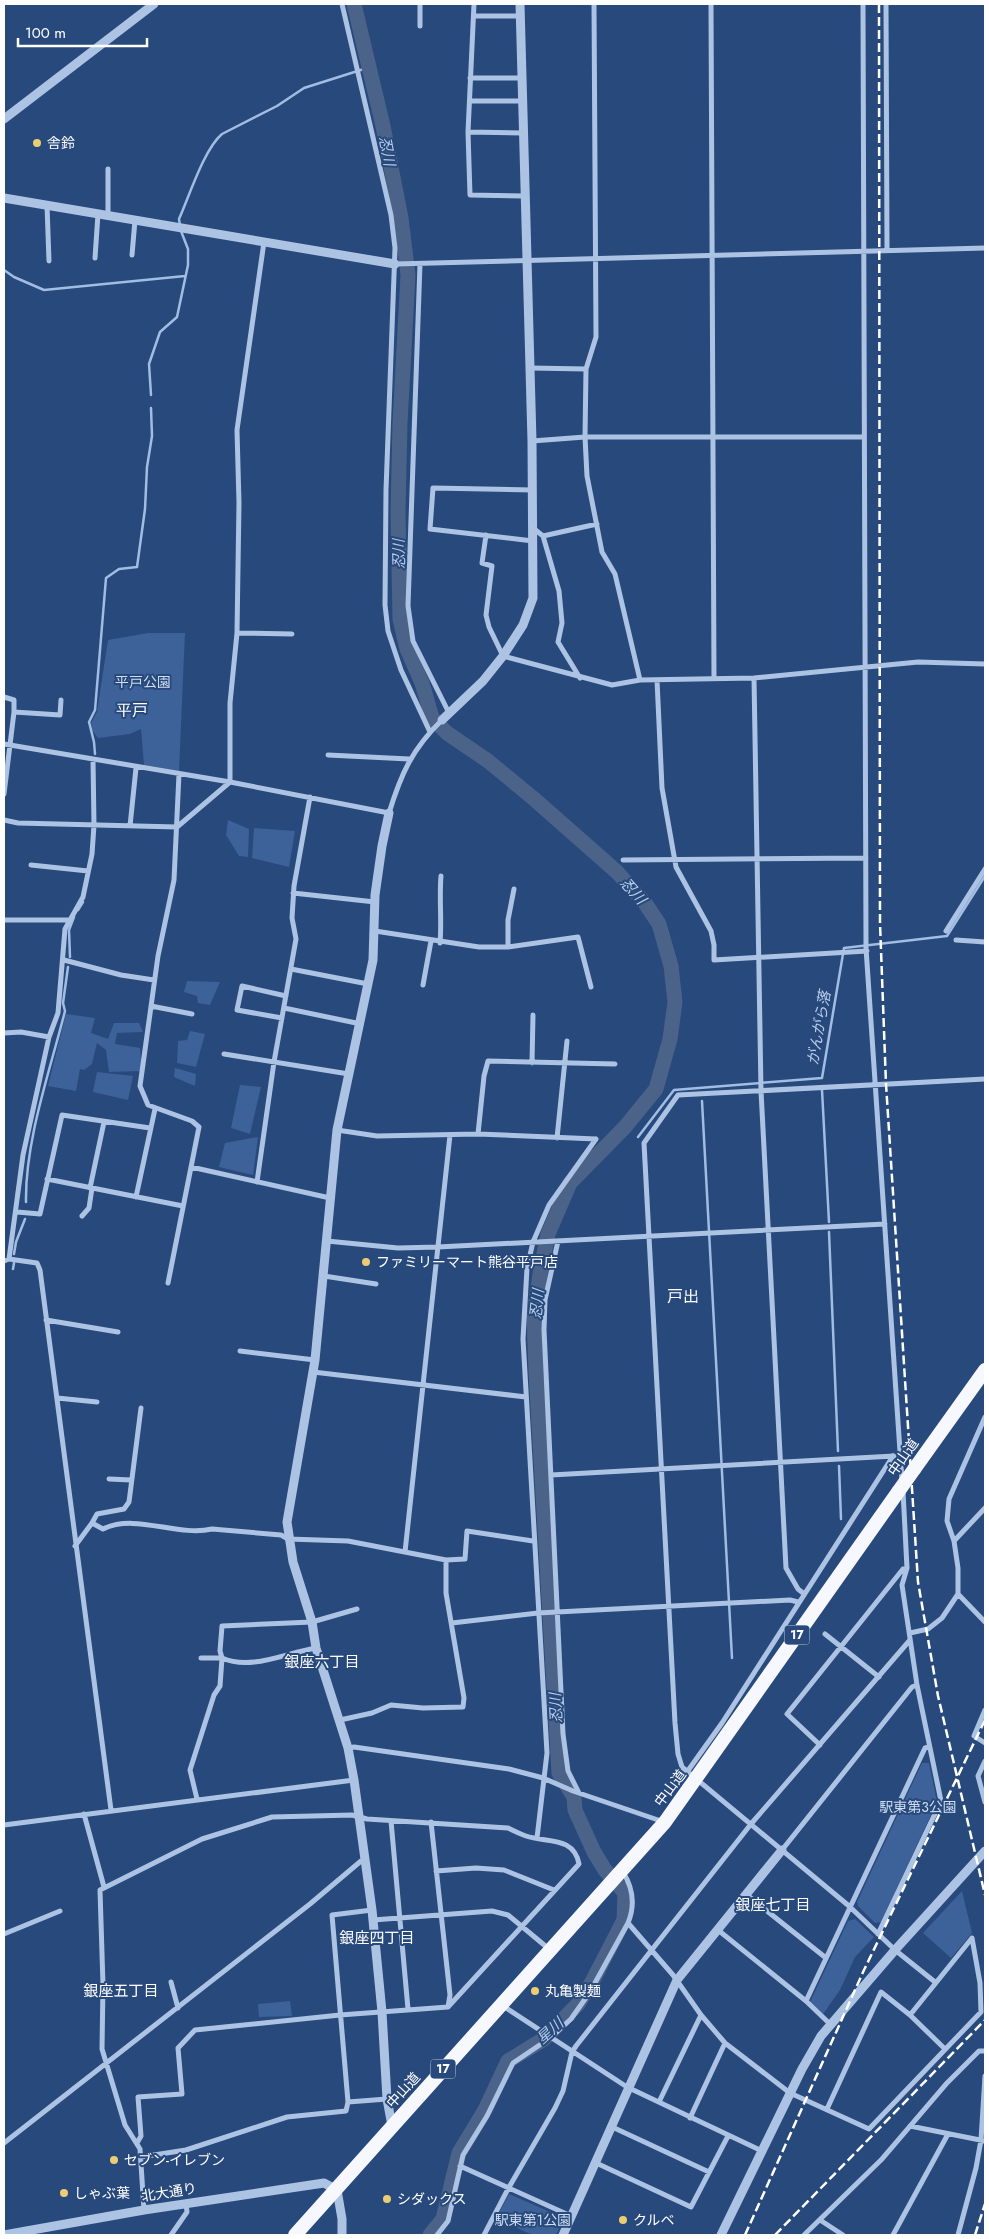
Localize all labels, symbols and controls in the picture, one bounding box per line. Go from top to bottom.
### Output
scale bar [18,15,146,47]
text: 100 m [25,22,66,44]
place label: 舎鈴 [47,133,75,153]
water label: 忍川 [373,134,401,170]
marker: 舎鈴 [31,137,43,149]
water label: 忍川 [388,537,410,569]
park label: 平戸公園 [115,672,171,692]
district label: 平戸 [116,699,148,722]
water label: 忍川 [615,872,653,911]
water label: がんがら落 [802,987,837,1067]
place label: ファミリーマート熊谷平戸店 [376,1252,558,1272]
marker: ファミリーマート熊谷平戸店 [360,1256,372,1268]
district label: 戸出 [667,1285,699,1308]
water label: 忍川 [524,1286,550,1320]
street label: 中山道 [883,1434,923,1480]
road number: 17 [784,1626,810,1644]
district label: 銀座六丁目 [284,1651,360,1673]
water label: 忍川 [544,1690,568,1724]
street label: 中山道 [649,1765,691,1811]
park label: 駅東第3公園 [879,1797,957,1817]
district label: 銀座七丁目 [735,1894,811,1916]
district label: 銀座四丁目 [339,1927,415,1949]
district label: 銀座五丁目 [83,1980,159,2002]
place label: 丸亀製麺 [545,1981,601,2001]
marker: 丸亀製麺 [529,1985,541,1997]
water label: 星川 [531,2011,570,2049]
road number: 17 [430,2060,456,2078]
street label: 中山道 [382,2068,424,2112]
place label: セブン-イレブン [124,2150,225,2170]
marker: セブン-イレブン [108,2154,120,2166]
street label: 北大通り [140,2178,198,2206]
place label: しゃぶ葉 [74,2183,130,2203]
marker: しゃぶ葉 [58,2187,70,2199]
place label: シダックス [397,2189,467,2209]
marker: シダックス [381,2193,393,2205]
park label: 駅東第1公園 [495,2210,571,2230]
place label: クルベ [633,2210,675,2230]
marker: クルベ [617,2214,629,2226]

